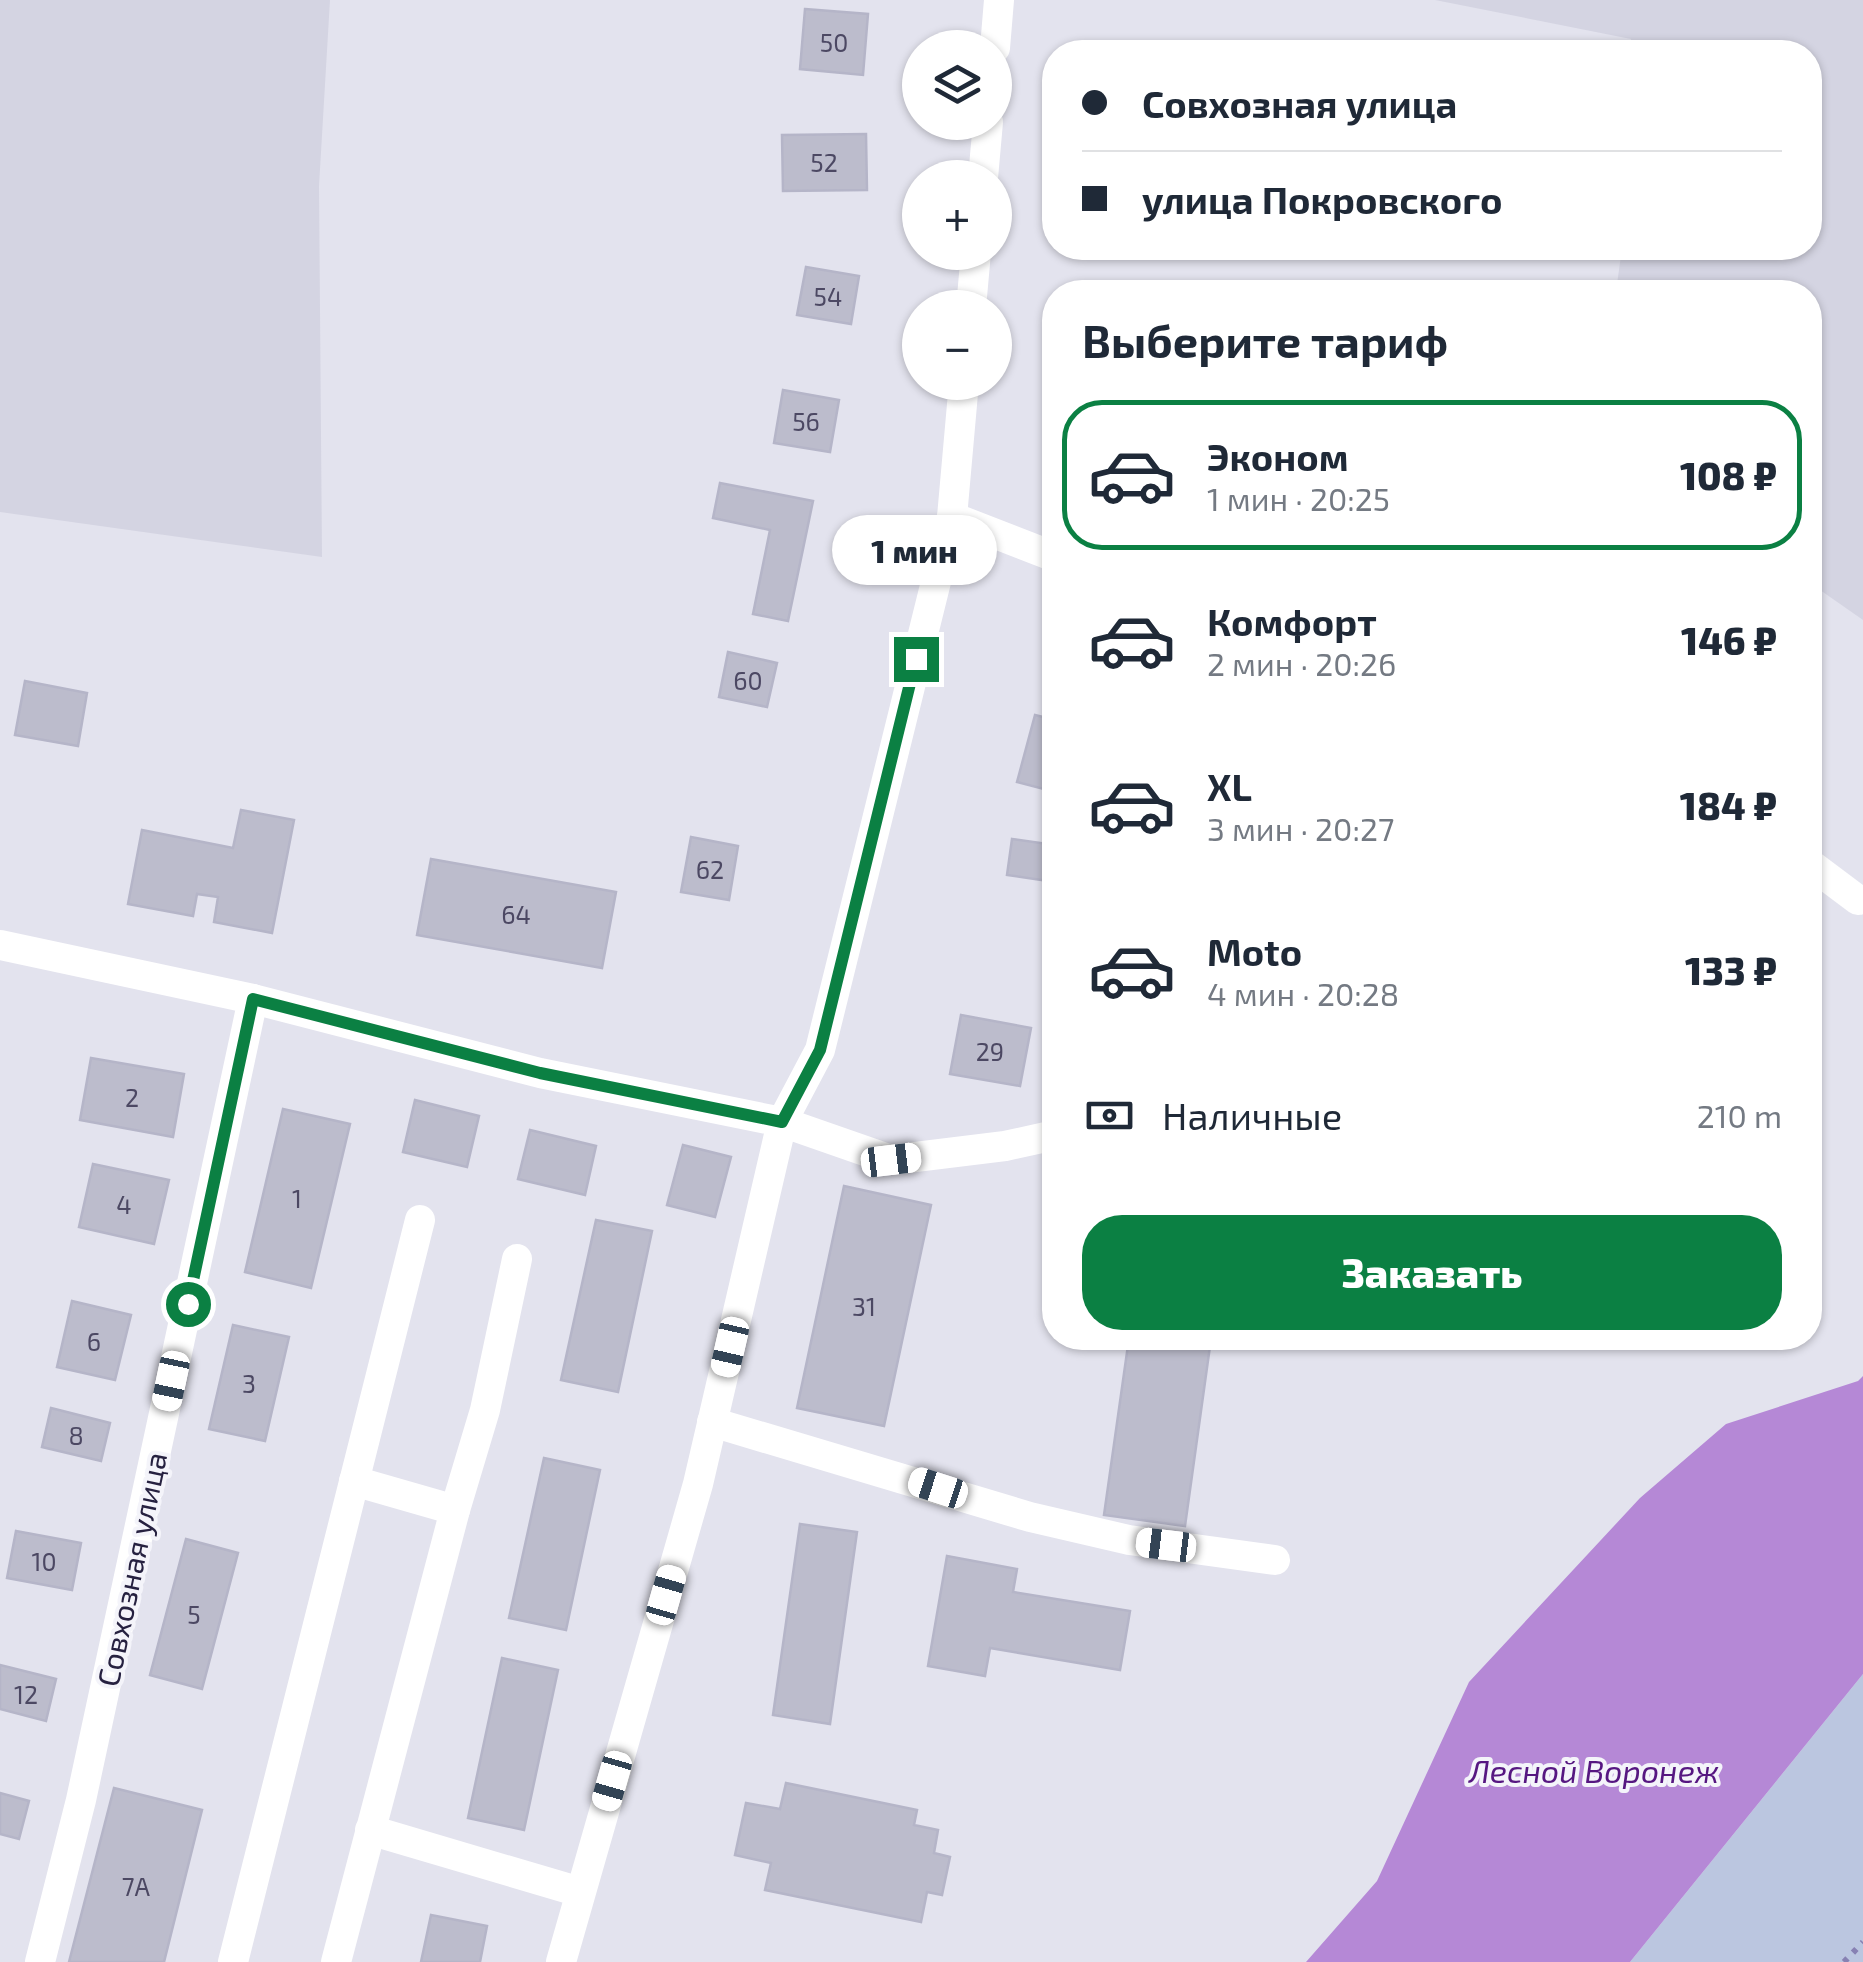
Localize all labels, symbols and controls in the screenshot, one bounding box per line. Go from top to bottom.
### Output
house number: 50 [820,27,848,57]
map controls [902,30,1012,400]
button: layers [902,30,1012,140]
text: Совхозная улица [1142,80,1457,126]
house number: 52 [810,147,838,177]
button: + [902,160,1012,270]
text: улица Покровского [1142,176,1502,222]
house number: 54 [814,281,842,311]
button: − [902,290,1012,400]
text: Выберите тариф [1082,313,1448,367]
house number: 56 [792,406,820,436]
icon: car [1087,430,1177,520]
text: Эконом [1207,433,1349,479]
text: 108 ₽ [1680,452,1777,498]
text: 1 мин · 20:25 [1207,479,1390,517]
callout: 1 мин [834,514,998,584]
text: 1 мин [871,531,958,569]
icon: car [1087,595,1177,685]
text: Комфорт [1207,598,1377,644]
text: 146 ₽ [1681,617,1777,663]
route end [894,637,939,682]
text: 2 мин · 20:26 [1207,644,1396,682]
house number: 60 [733,665,763,695]
icon: car [1087,760,1177,850]
text: XL [1207,763,1252,809]
text: 184 ₽ [1680,782,1777,828]
text: 3 мин · 20:27 [1207,809,1394,847]
house number: 62 [696,854,724,884]
house number: 64 [501,899,531,929]
icon: car [1087,925,1177,1015]
text: Moto [1207,928,1302,974]
text: 133 ₽ [1685,947,1777,993]
text: 4 мин · 20:28 [1207,974,1399,1012]
house number: 29 [976,1036,1004,1066]
house number: 2 [125,1082,139,1112]
icon: cash [1082,1088,1137,1143]
text: Наличные [1162,1092,1342,1138]
text: 210 m [1697,1096,1782,1134]
car [859,1141,923,1179]
house number: 1 [292,1183,302,1213]
house number: 4 [116,1189,132,1219]
button: Заказать [1082,1215,1782,1330]
route start [166,1282,211,1327]
house number: 31 [852,1291,876,1321]
car [709,1314,751,1380]
house number: 6 [87,1326,101,1356]
car [150,1349,192,1413]
house number: 3 [242,1368,256,1398]
house number: 8 [68,1420,84,1450]
street label: Совхозная улица [89,1448,174,1690]
car [905,1464,971,1512]
car [1134,1526,1198,1564]
house number: 10 [31,1546,57,1576]
car [643,1562,689,1628]
house number: 5 [187,1599,201,1629]
house number: 12 [14,1679,38,1709]
car [589,1748,635,1814]
water label: Лесной Воронеж [1468,1751,1719,1789]
house number: 7А [122,1871,151,1901]

